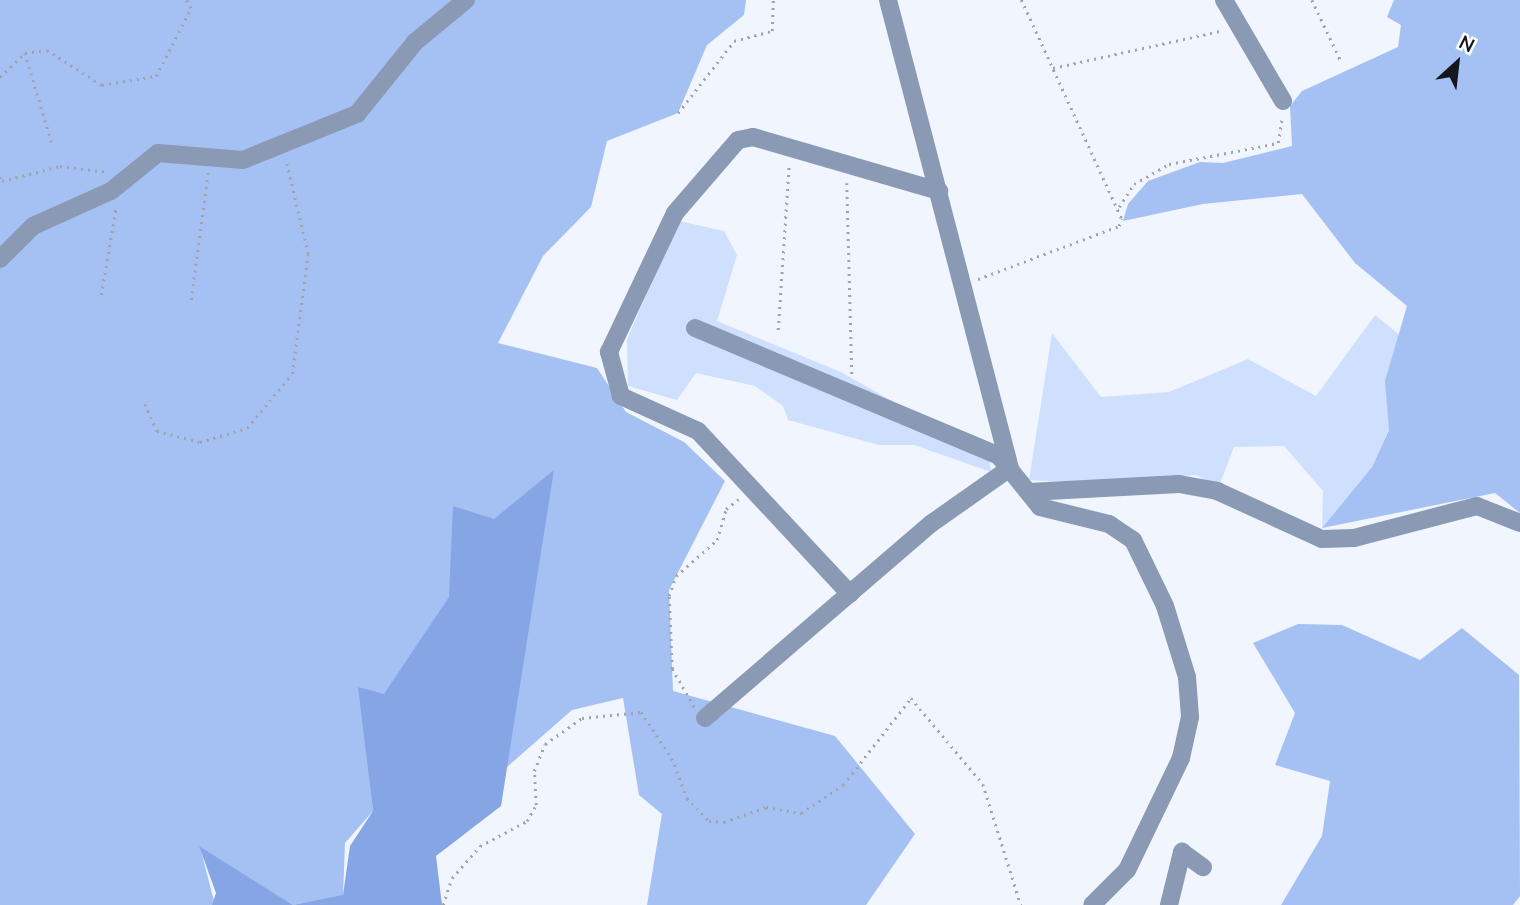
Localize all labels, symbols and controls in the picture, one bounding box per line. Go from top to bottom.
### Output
north arrow [1422,28,1492,98]
text: N [1454,29,1479,59]

